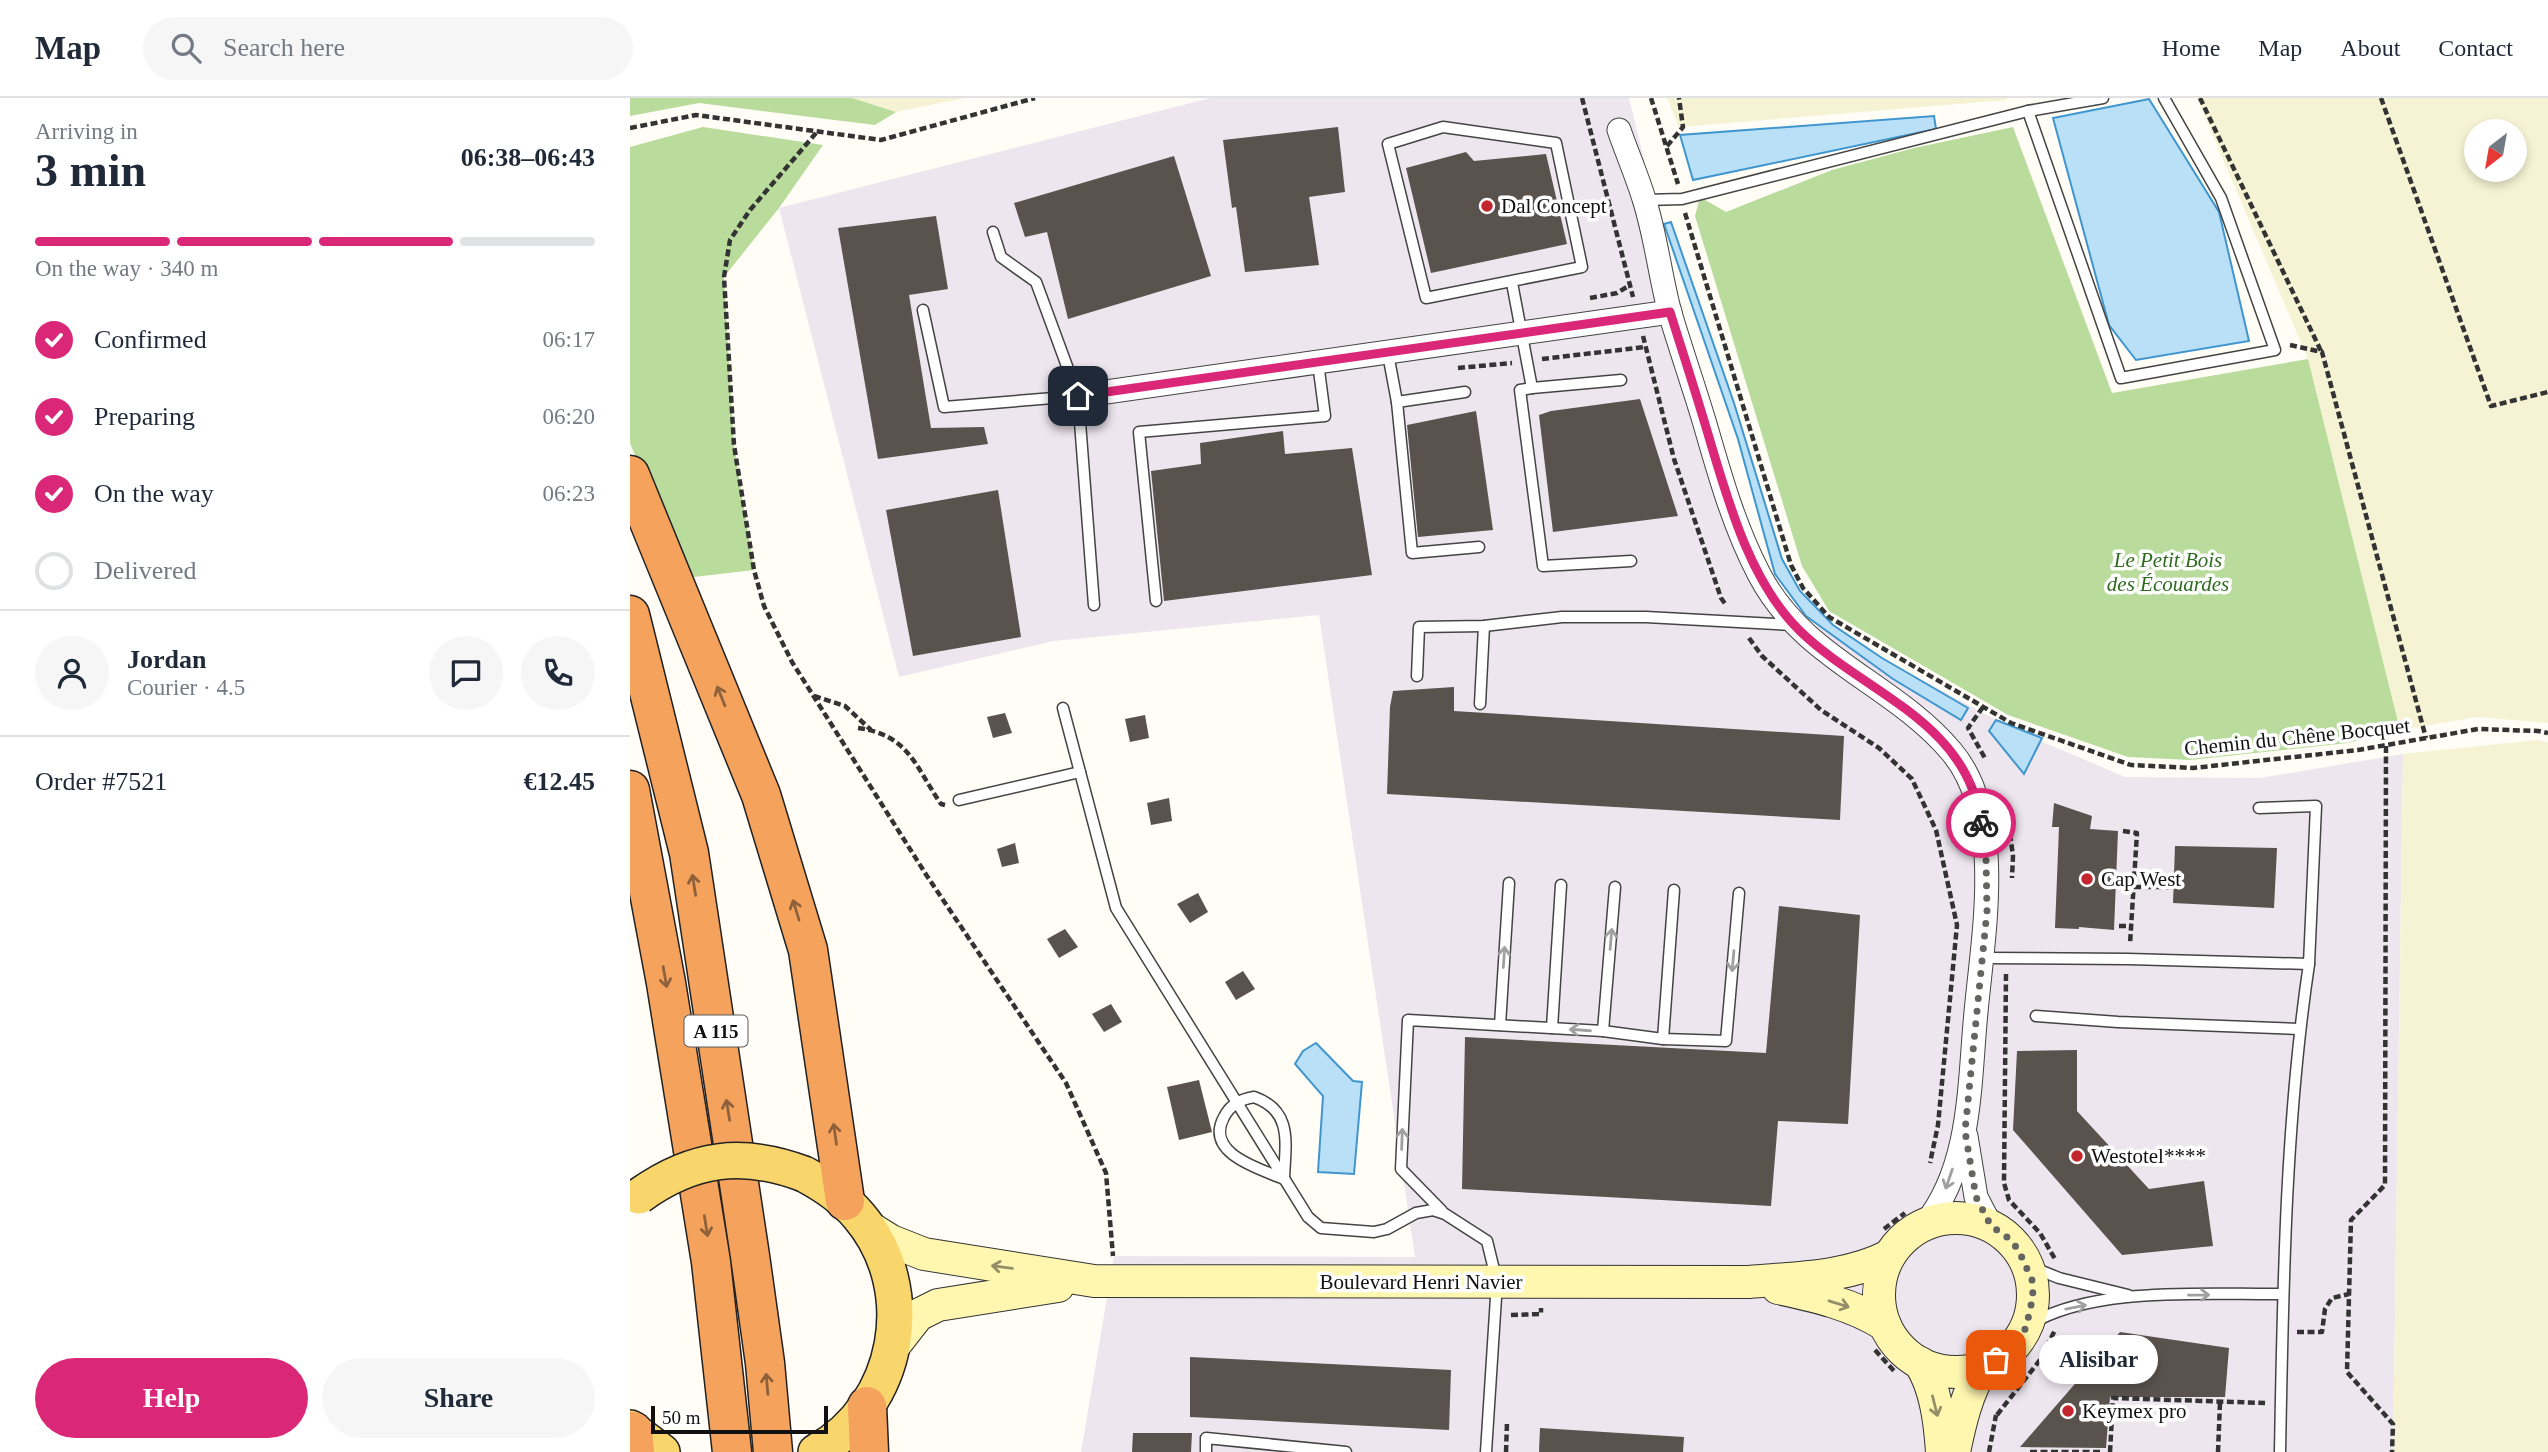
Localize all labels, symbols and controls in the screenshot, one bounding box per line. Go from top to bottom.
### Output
search box [143,17,633,80]
icon: search [167,29,205,67]
text: Map [35,30,101,66]
text: Search here [223,33,345,62]
text: Home [2162,35,2220,61]
text: Map [2258,35,2302,61]
text: About [2340,35,2400,61]
text: Contact [2438,35,2513,61]
text: Arriving in [35,119,138,144]
north arrow [2464,119,2527,182]
map controls [2464,119,2527,182]
text: 06:38–06:43 [461,143,595,172]
text: 3 min [35,145,146,196]
place label: Dal Concept [1501,194,1607,218]
marker: Dal Concept [1479,198,1495,214]
text: On the way · 340 m [35,256,218,281]
icon: check [35,321,73,359]
text: Confirmed [94,325,207,354]
text: 06:17 [543,327,595,352]
pin [1048,366,1108,426]
icon: home [1059,377,1097,415]
icon: check [35,398,73,436]
text: Preparing [94,402,195,431]
text: 06:20 [543,404,595,429]
icon: check [35,475,73,513]
text: On the way [94,479,214,508]
text: 06:23 [543,481,595,506]
park label: Le Petit Bois des Écouardes [2107,548,2229,596]
text: Delivered [94,556,197,585]
button: person [35,636,109,710]
button: chat [429,636,503,710]
button: phone [521,636,595,710]
text: Jordan [127,645,206,674]
text: Courier · 4.5 [127,675,245,700]
one-way arrow [713,685,726,707]
street label: Chemin du Chêne Bocquet [2183,713,2411,761]
text: Order #7521 [35,767,167,796]
text: €12.45 [524,767,595,796]
courier [1946,788,2016,858]
icon: bike [1962,804,2000,842]
place label: Cap West [2101,867,2181,891]
marker: Cap West [2079,871,2095,887]
one-way arrow [687,874,700,897]
one-way arrow [788,899,801,921]
one-way arrow [1605,928,1618,951]
one-way arrow [1498,946,1511,969]
one-way arrow [1726,949,1739,972]
one-way arrow [659,965,672,988]
road number: A 115 [685,1015,748,1046]
one-way arrow [1569,1023,1592,1036]
one-way arrow [721,1099,734,1122]
one-way arrow [828,1123,841,1146]
one-way arrow [1396,1128,1409,1151]
place label: Westotel**** [2091,1144,2206,1168]
marker: Westotel**** [2069,1148,2085,1164]
one-way arrow [1942,1168,1954,1190]
one-way arrow [700,1214,713,1237]
one-way arrow [991,1260,1014,1273]
street label: Boulevard Henri Navier [1320,1270,1522,1294]
one-way arrow [2187,1288,2210,1302]
one-way arrow [1828,1298,1850,1311]
one-way arrow [2064,1299,2087,1313]
pin [1966,1330,2026,1390]
callout: Alisibar [2038,1336,2157,1384]
icon: bag [1977,1341,2015,1379]
text: Alisibar [2059,1347,2138,1372]
button: Help [35,1358,308,1438]
button: Share [322,1358,595,1438]
one-way arrow [760,1373,773,1396]
one-way arrow [1929,1394,1942,1417]
place label: Keymex pro [2082,1399,2186,1423]
scale bar [651,1403,828,1435]
marker: Keymex pro [2060,1403,2076,1419]
text: 50 m [662,1407,701,1428]

